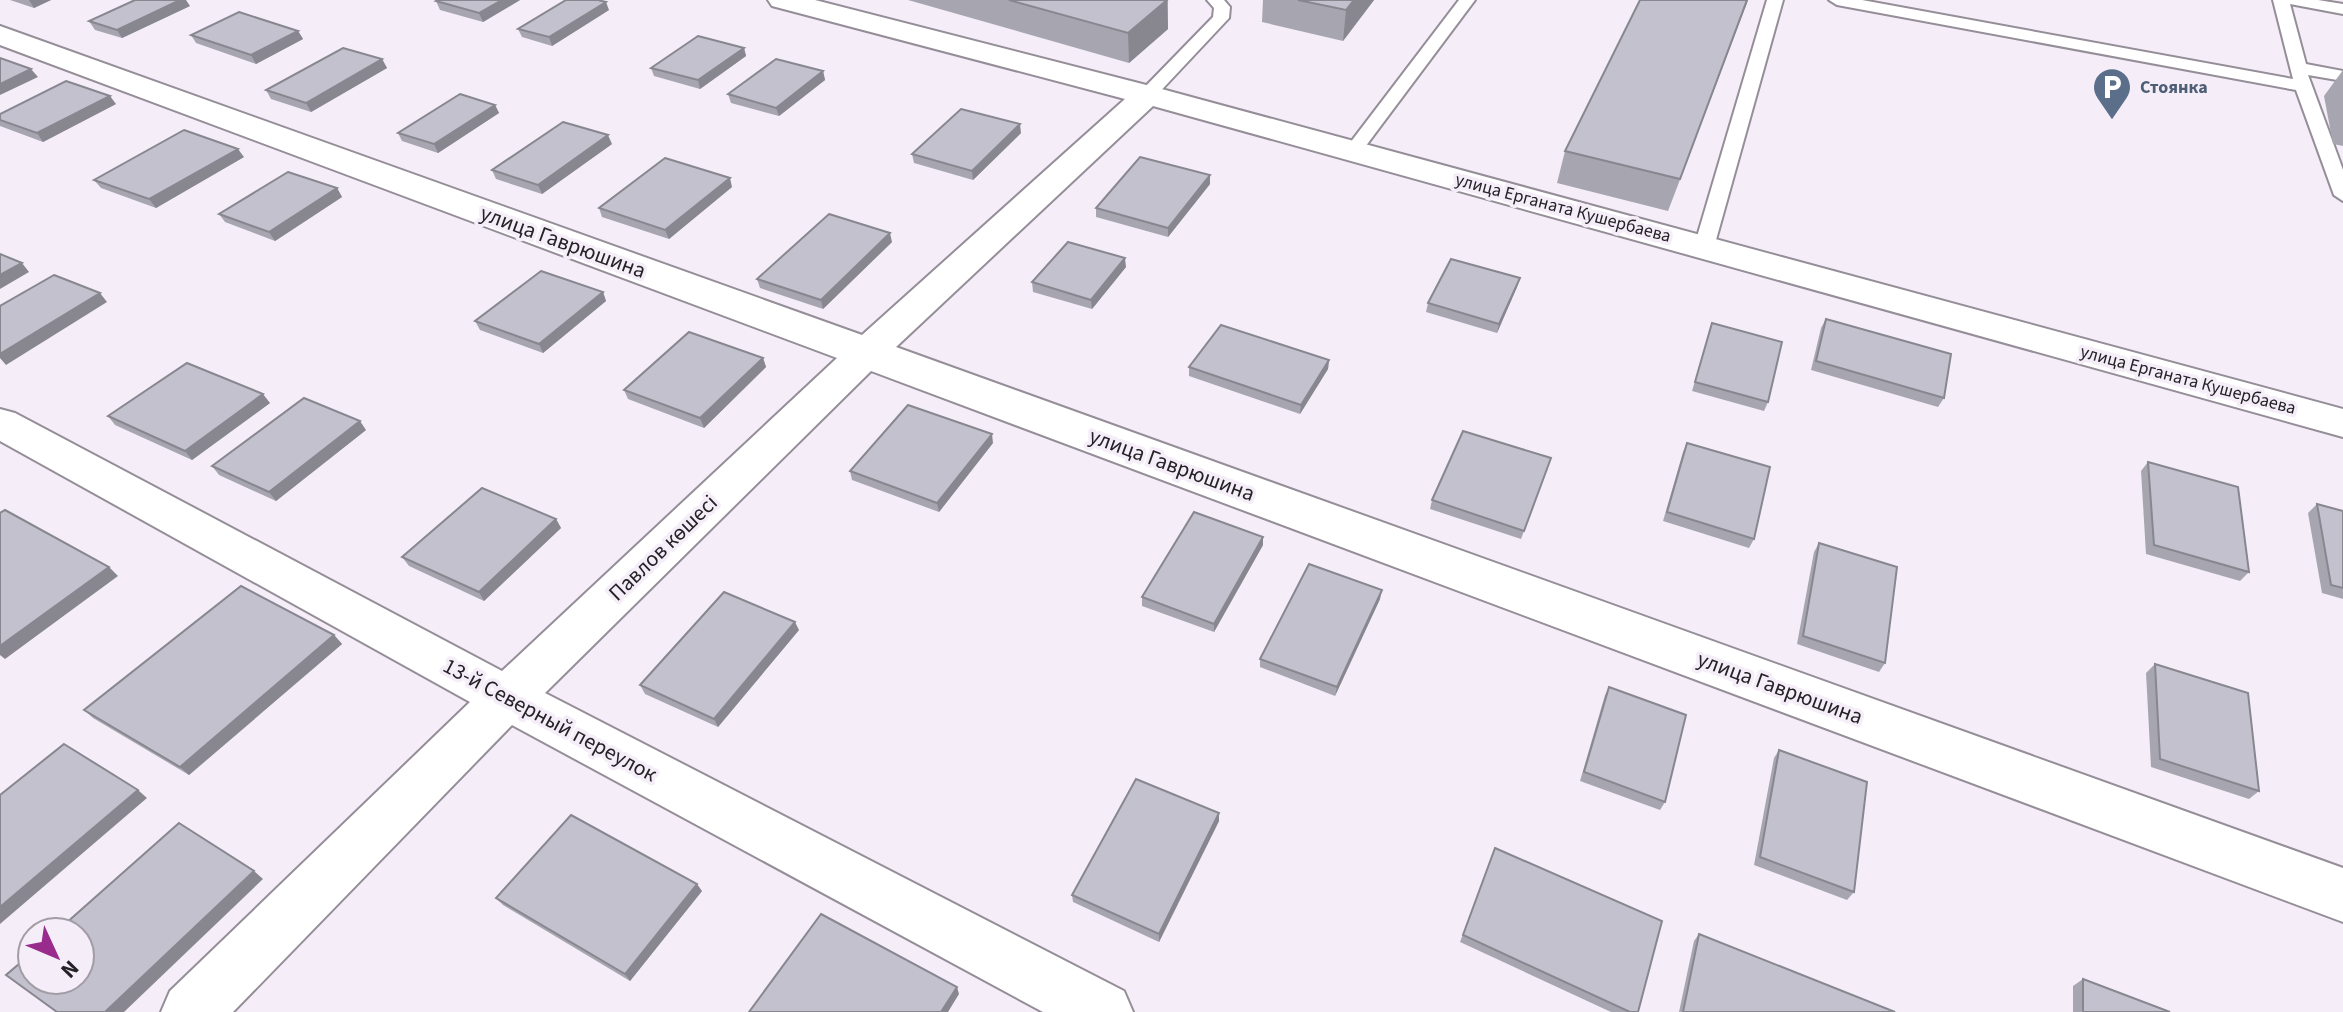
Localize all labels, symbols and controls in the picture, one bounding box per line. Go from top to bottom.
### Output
parking icon: Стоянка [2091,66,2133,121]
place label: Стоянка [2140,75,2208,100]
street label: улица Ерганата Кушербаева [1452,167,1674,249]
street label: улица Гаврюшина [476,197,650,287]
street label: улица Ерганата Кушербаева [2077,339,2299,421]
street label: улица Гаврюшина [1085,420,1259,510]
street label: Павлов көшесі [601,488,725,608]
street label: улица Гаврюшина [1693,643,1867,733]
street label: 13-й Северный переулок [437,650,663,790]
north arrow [16,916,96,996]
text: N [53,953,86,986]

